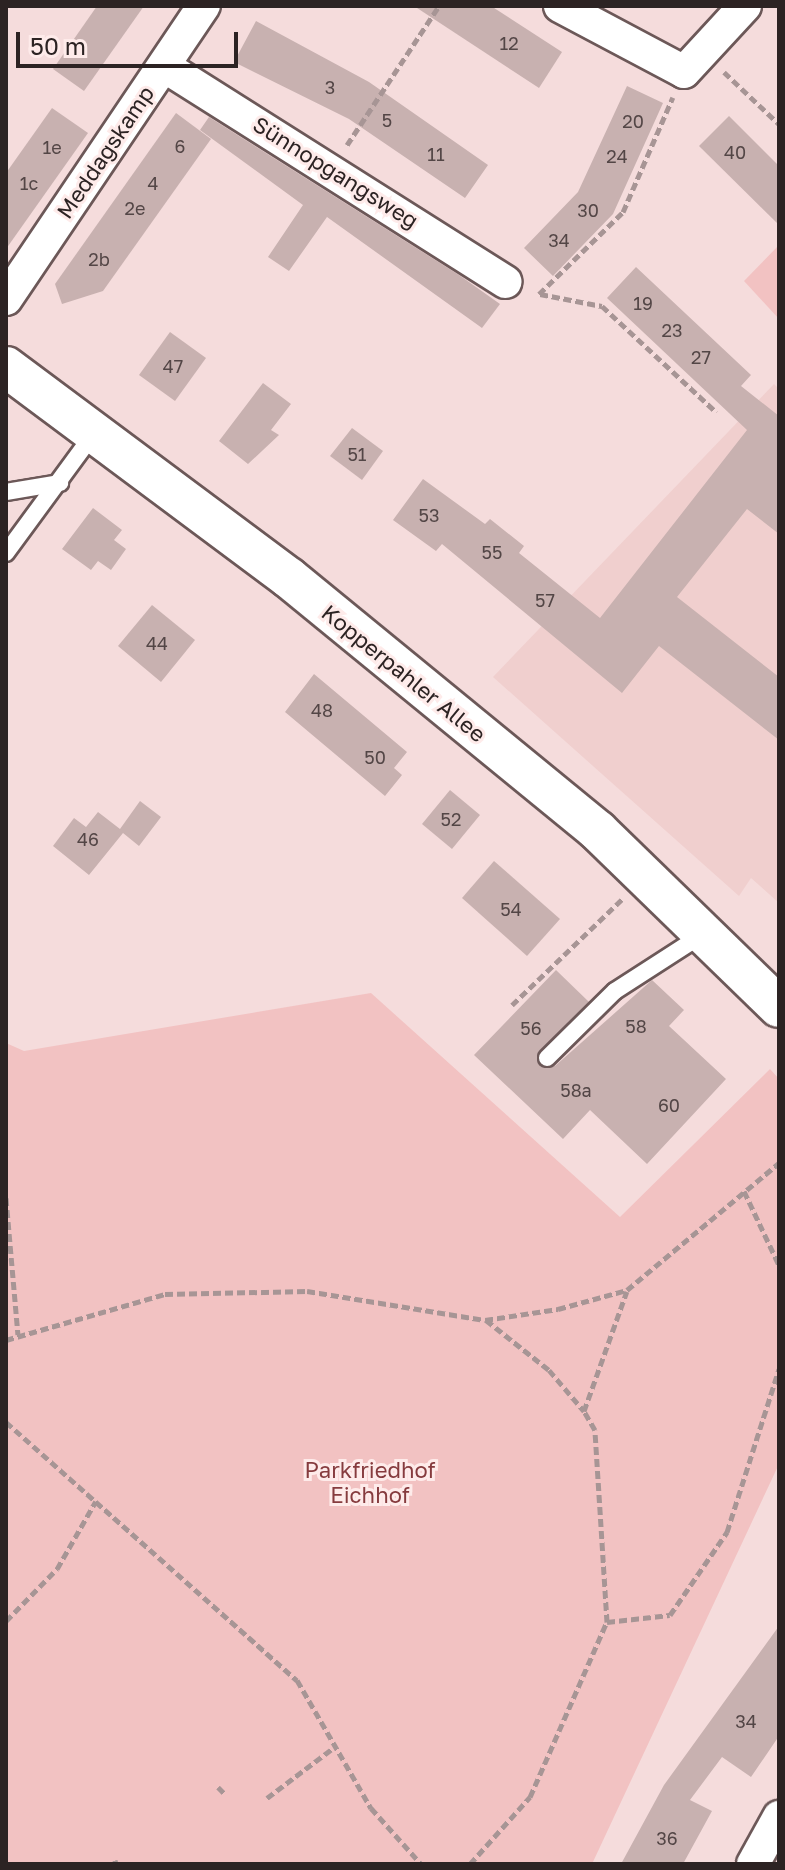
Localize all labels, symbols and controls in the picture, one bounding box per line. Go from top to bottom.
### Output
scale bar [20,16,242,66]
text: 50 m [30,31,86,60]
house number: 12 [499,32,519,54]
house number: 3 [325,76,335,98]
street label: Meddagskamp [51,81,159,223]
house number: 5 [382,109,392,131]
house number: 20 [622,110,644,132]
street label: Sünnopgangsweg [249,111,423,233]
house number: 6 [175,135,185,157]
house number: 1e [42,136,62,158]
house number: 40 [724,141,746,163]
house number: 11 [427,143,445,165]
house number: 24 [606,145,628,167]
house number: 1c [20,172,38,194]
house number: 4 [148,172,158,194]
house number: 2e [125,197,145,219]
house number: 30 [577,199,599,221]
house number: 34 [548,229,570,251]
house number: 2b [88,248,110,270]
house number: 19 [633,292,653,314]
house number: 23 [662,319,682,341]
house number: 27 [691,346,711,368]
house number: 47 [163,355,183,377]
house number: 51 [347,443,367,465]
house number: 53 [419,504,439,526]
house number: 55 [482,541,502,563]
house number: 57 [535,589,555,611]
street label: Kopperpahler Allee [317,599,491,747]
house number: 44 [146,632,168,654]
house number: 48 [311,699,333,721]
house number: 50 [364,746,386,768]
house number: 52 [441,808,461,830]
house number: 46 [77,828,99,850]
house number: 54 [500,898,522,920]
house number: 58 [625,1015,647,1037]
house number: 56 [520,1017,542,1039]
house number: 58a [560,1079,592,1101]
house number: 60 [658,1094,680,1116]
park label: Parkfriedhof Eichhof [305,1456,435,1508]
house number: 34 [735,1710,757,1732]
house number: 36 [656,1827,678,1849]

